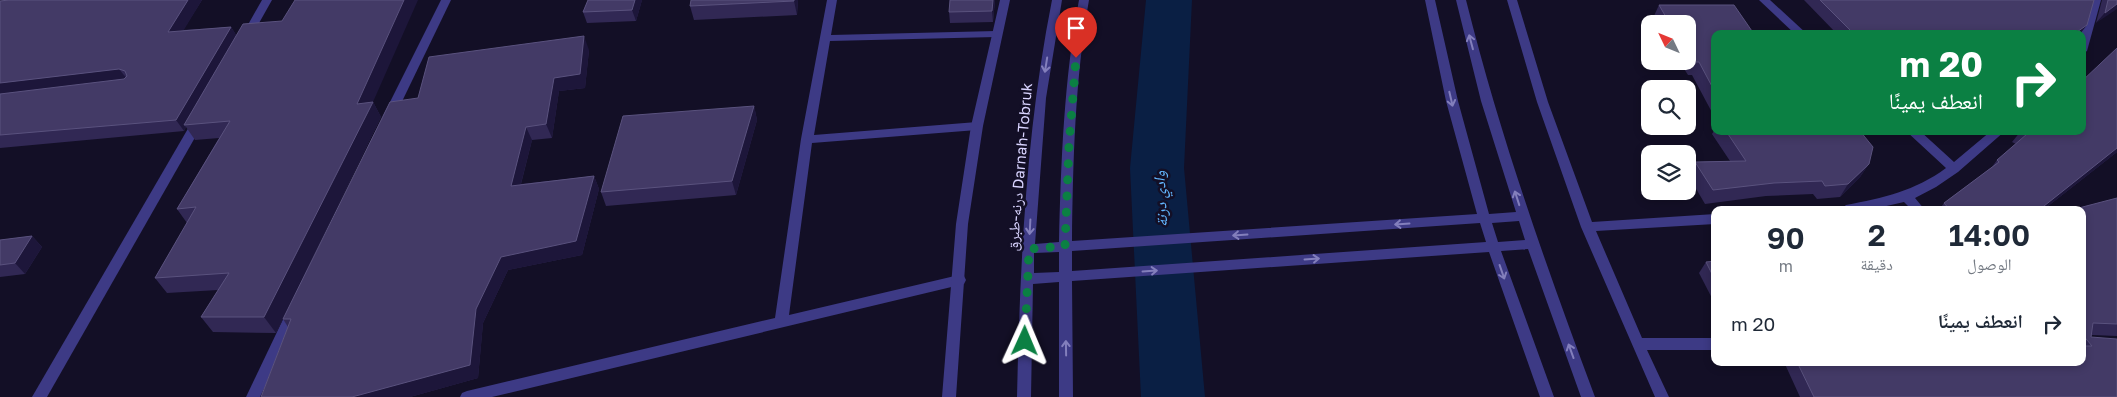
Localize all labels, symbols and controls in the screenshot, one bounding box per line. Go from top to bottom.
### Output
pin [1055,7,1097,58]
icon: arrive [1062,14,1090,42]
north arrow [1641,15,1696,70]
map controls [1641,15,1696,200]
one-way arrow [1466,34,1476,50]
text: 20 m [1899,43,1983,85]
icon: right [2001,50,2066,115]
one-way arrow [1040,57,1050,73]
button: search [1641,80,1696,135]
street label: درنه-طبرق Darnah-Tobruk [1003,81,1037,252]
text: انعطف يمينًا [1889,87,1983,114]
one-way arrow [1447,91,1456,107]
button: layers [1641,145,1696,200]
water label: وادي درنة [1149,170,1175,228]
one-way arrow [1512,190,1522,206]
text: 2 [1868,217,1886,253]
text: 14:00 [1949,217,2030,253]
one-way arrow [1026,219,1035,235]
one-way arrow [1395,220,1411,229]
text: 90 [1767,220,1805,256]
one-way arrow [1232,230,1248,240]
text: دقيقة [1860,254,1893,274]
text: الوصول [1967,254,2012,274]
one-way arrow [1303,255,1319,264]
text: m [1779,256,1793,276]
one-way arrow [1498,263,1507,279]
one-way arrow [1141,266,1157,275]
text: انعطف يمينًا [1938,309,2023,332]
icon: right [2038,310,2066,338]
text: 20 m [1731,312,1775,335]
position arrow [998,314,1050,366]
one-way arrow [1061,341,1071,357]
one-way arrow [1566,344,1575,359]

